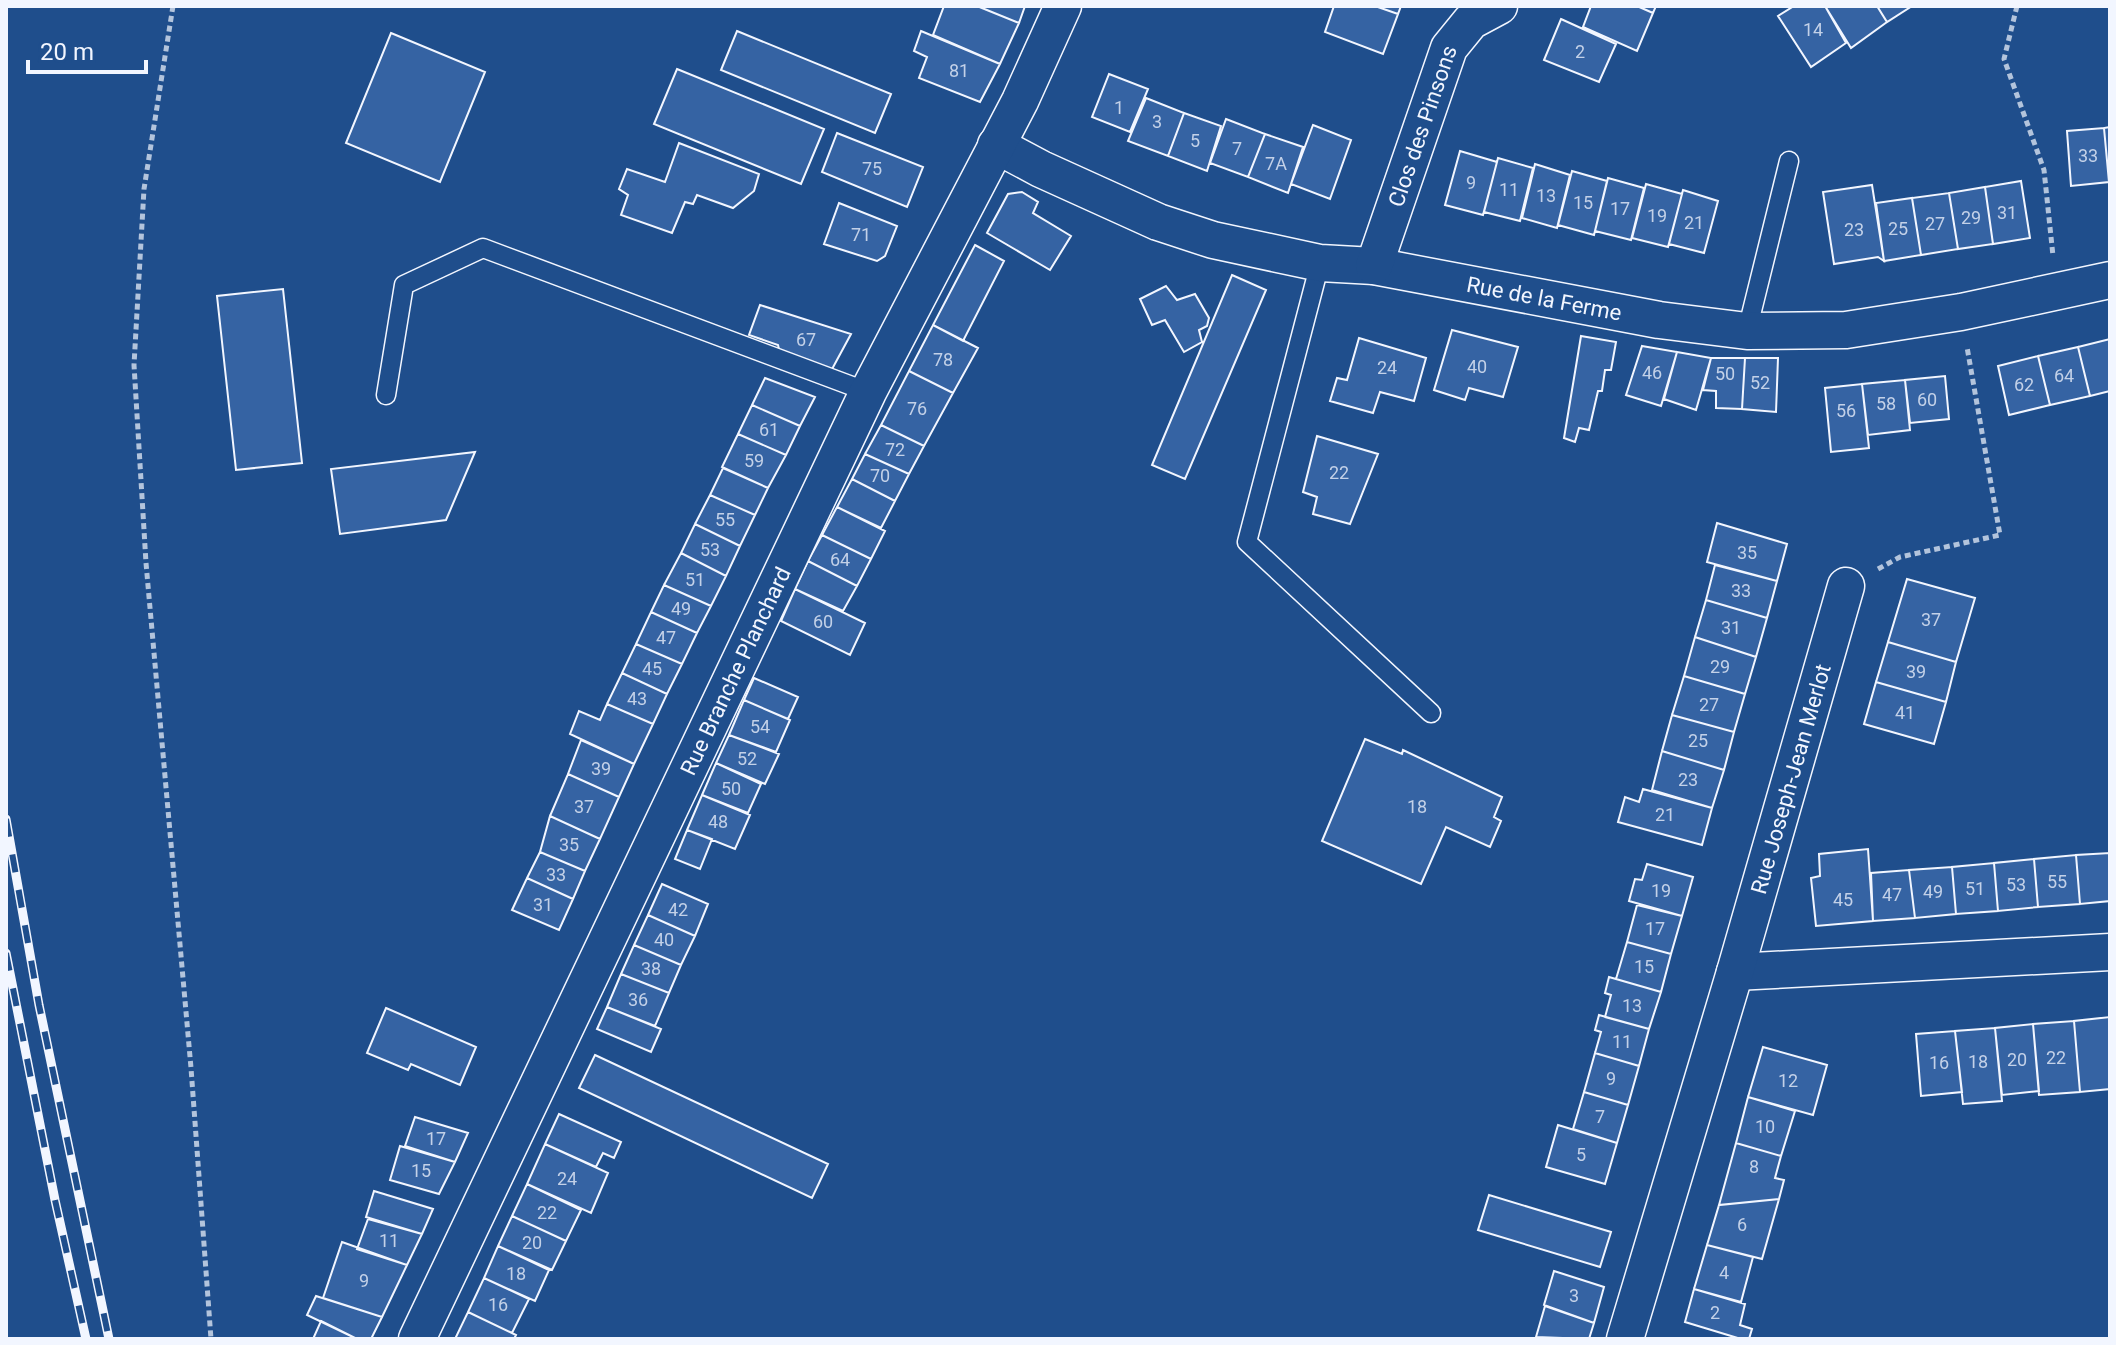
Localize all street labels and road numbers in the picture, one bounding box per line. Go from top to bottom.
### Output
street label: Clos des Pinsons [1383,42,1462,210]
street label: Rue de la Ferme [1464,272,1624,326]
street label: Rue Branche Planchard [676,563,796,779]
street label: Rue Joseph-Jean Merlot [1746,661,1836,897]

